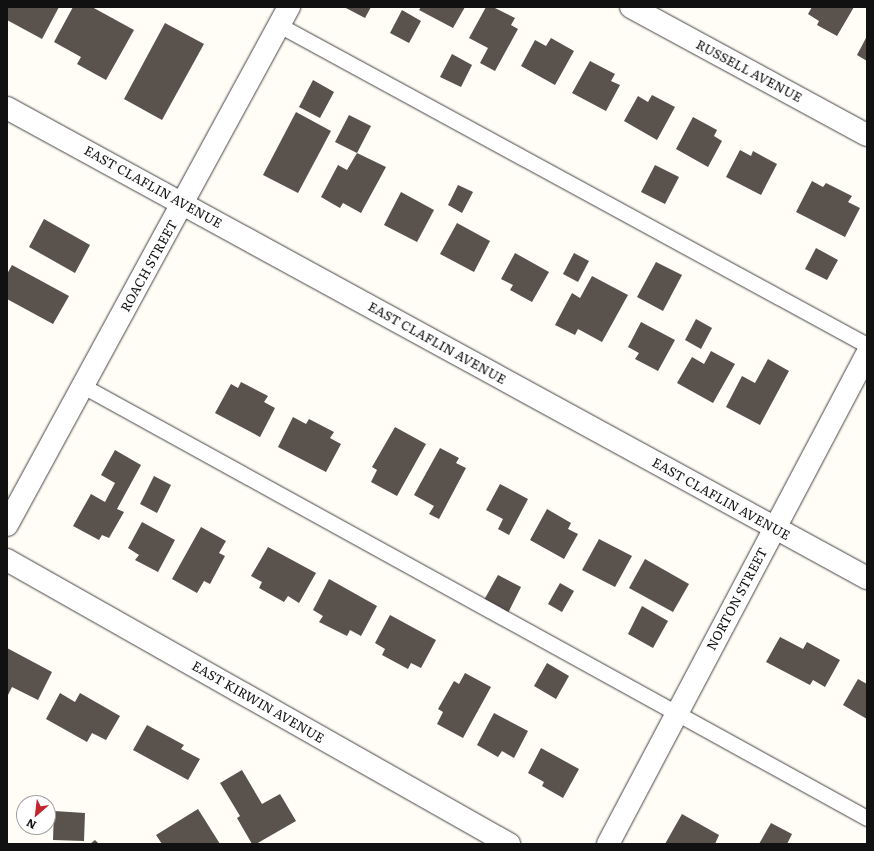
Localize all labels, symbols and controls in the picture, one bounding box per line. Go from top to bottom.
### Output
street label: RUSSELL AVENUE [693,36,805,106]
street label: EAST CLAFLIN AVENUE [81,143,225,231]
street label: ROACH STREET [117,217,181,315]
street label: EAST CLAFLIN AVENUE [365,299,509,387]
street label: EAST CLAFLIN AVENUE [649,455,793,543]
street label: NORTON STREET [703,545,771,653]
street label: EAST KIRWIN AVENUE [189,658,327,746]
north arrow [16,795,56,835]
text: N [23,815,39,834]

